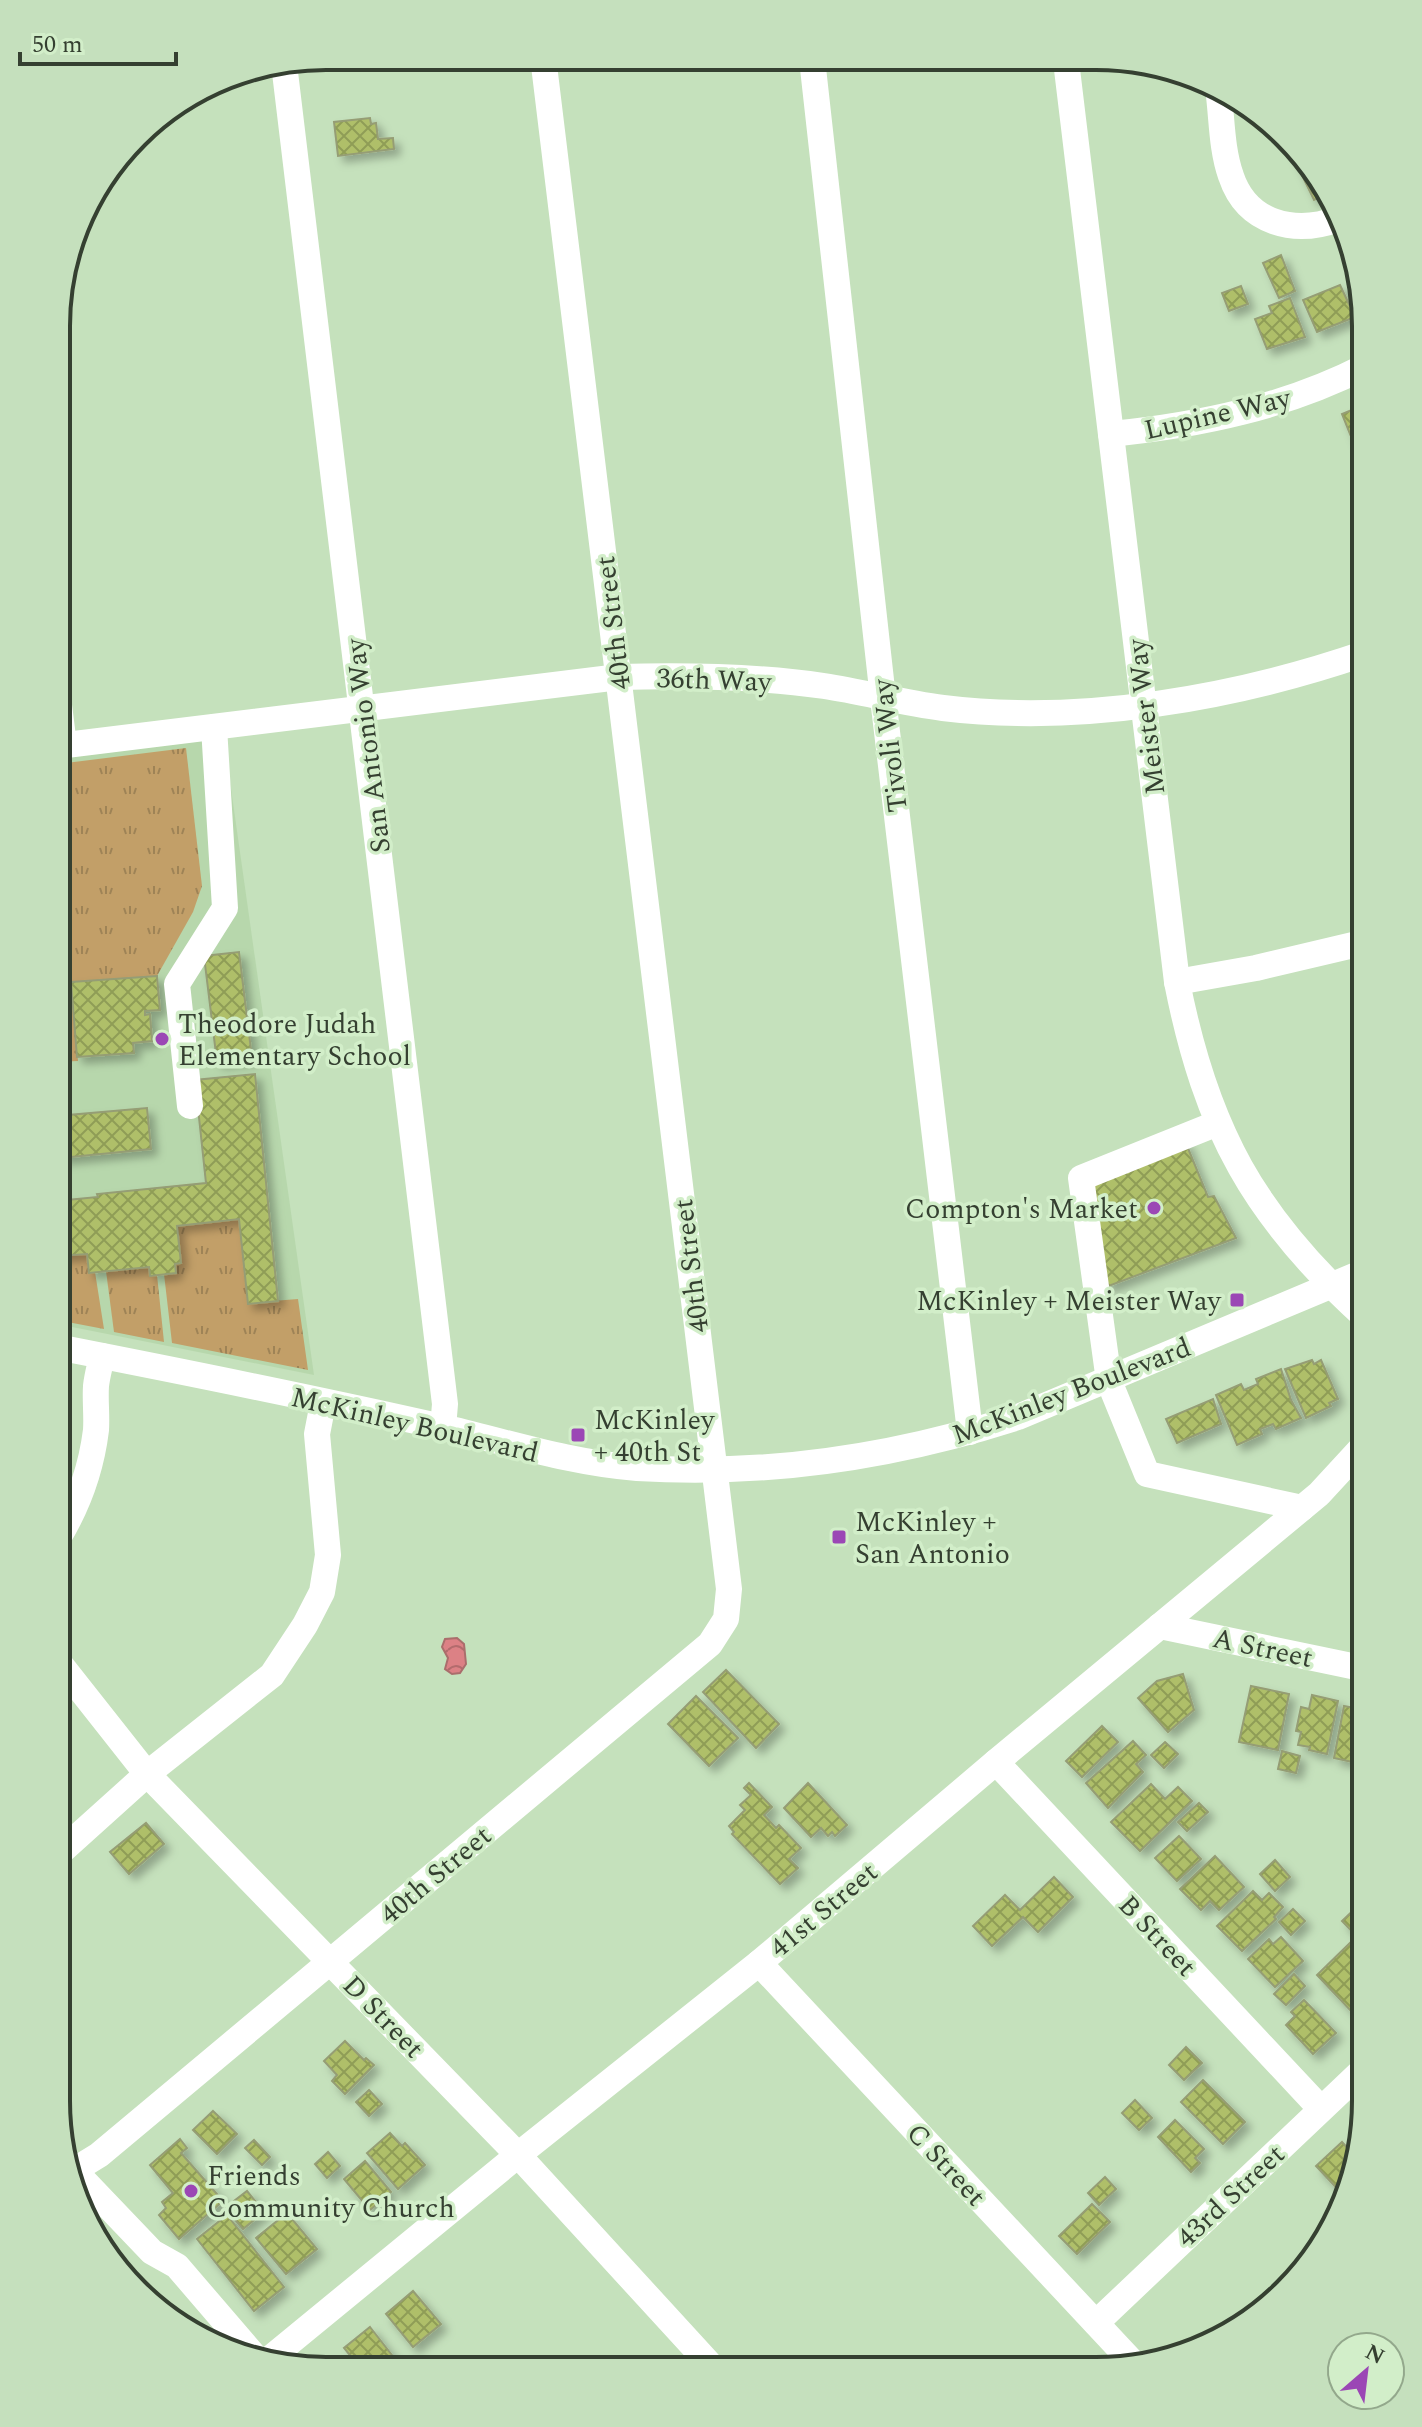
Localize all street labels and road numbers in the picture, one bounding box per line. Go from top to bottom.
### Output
street label: Lupine Way [1140,376,1296,452]
street label: 40th Street [584,553,643,692]
street label: San Antonio Way [334,635,403,855]
street label: Meister Way [1115,635,1177,797]
street label: 36th Way [656,657,774,704]
street label: Tivoli Way [861,675,920,815]
street label: 40th Street [662,1196,721,1335]
street label: McKinley Boulevard [946,1326,1197,1457]
street label: McKinley Boulevard [287,1376,543,1475]
street label: A Street [1209,1617,1317,1680]
street label: 40th Street [371,1815,501,1935]
street label: 41st Street [760,1852,888,1968]
street label: B Street [1107,1885,1206,1987]
street label: D Street [332,1965,434,2069]
street label: C Street [896,2113,996,2217]
street label: 43rd Street [1167,2134,1295,2258]

